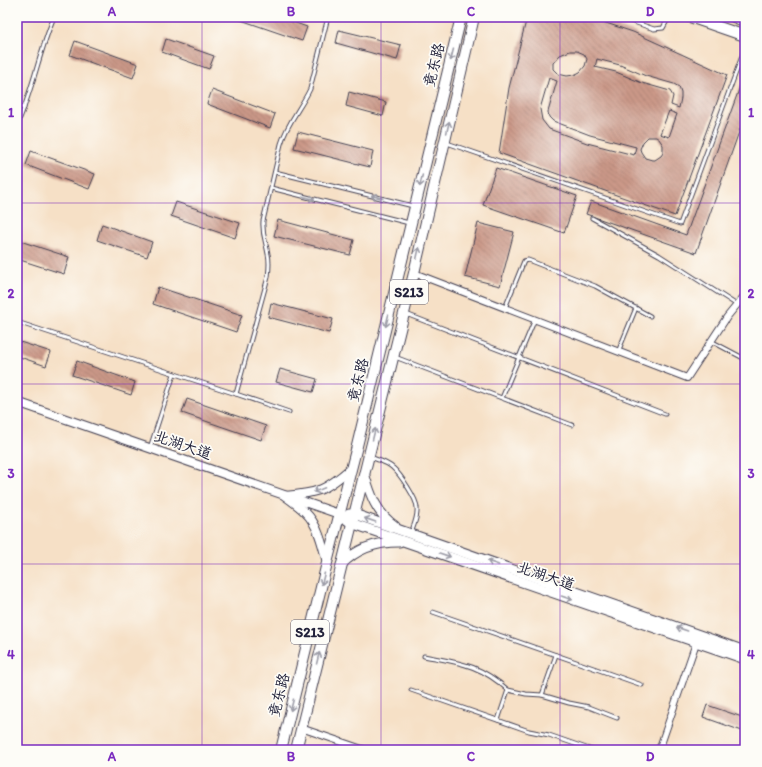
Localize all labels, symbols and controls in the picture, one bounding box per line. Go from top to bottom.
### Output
text: A [107,4,117,19]
text: B [287,4,296,19]
text: C [467,4,476,19]
text: D [646,4,655,19]
street label: 竟东路 [420,41,448,89]
one-way arrow [447,48,455,61]
text: 1 [8,105,14,120]
text: 1 [748,105,754,120]
one-way arrow [445,120,453,133]
one-way arrow [417,174,424,187]
one-way arrow [371,193,384,200]
one-way arrow [302,194,315,202]
one-way arrow [415,247,423,260]
road number: S213 [390,280,428,304]
text: 2 [8,286,15,301]
text: 2 [748,286,755,301]
one-way arrow [383,314,391,327]
street label: 竟东路 [344,356,372,404]
street label: 北湖大道 [152,427,214,463]
one-way arrow [370,427,378,440]
text: 3 [7,466,15,481]
text: 3 [747,466,755,481]
one-way arrow [314,487,326,494]
one-way arrow [364,516,377,523]
one-way arrow [438,552,450,560]
street label: 北湖大道 [515,558,577,594]
one-way arrow [486,559,499,566]
one-way arrow [318,572,326,585]
one-way arrow [561,595,574,602]
road number: S213 [291,620,329,644]
one-way arrow [676,624,688,632]
text: 4 [7,647,15,662]
text: 4 [747,647,755,662]
one-way arrow [315,652,322,665]
street label: 竟东路 [265,671,293,719]
one-way arrow [288,699,295,712]
text: A [107,749,117,764]
text: B [287,749,296,764]
text: C [467,749,476,764]
text: D [646,749,655,764]

